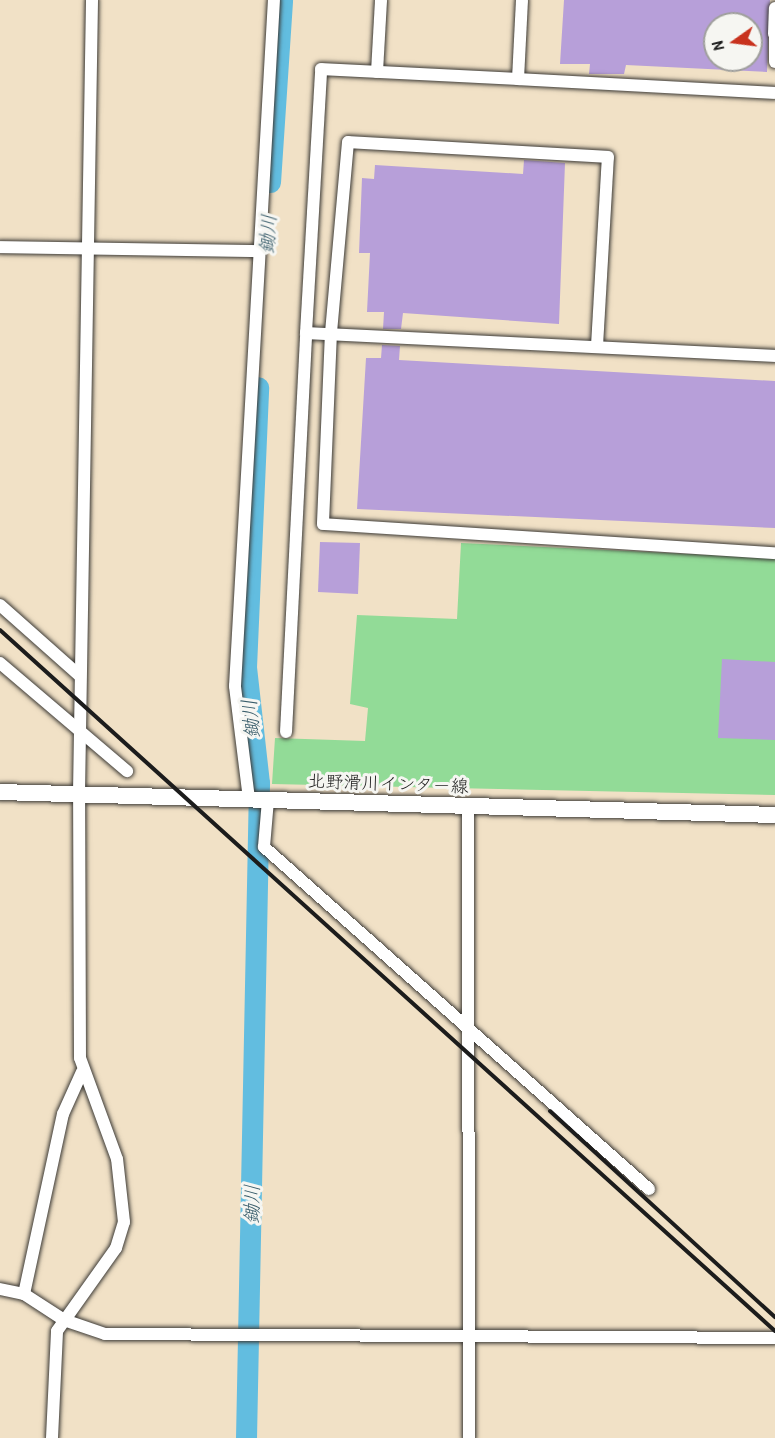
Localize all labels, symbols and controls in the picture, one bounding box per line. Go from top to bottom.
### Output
north arrow [703,12,763,72]
text: N [706,39,729,53]
water label: 鋤川 [254,213,280,255]
water label: 鋤川 [236,698,264,740]
street label: 北野滑川インター線 [307,770,469,798]
water label: 鋤川 [239,1184,263,1224]

